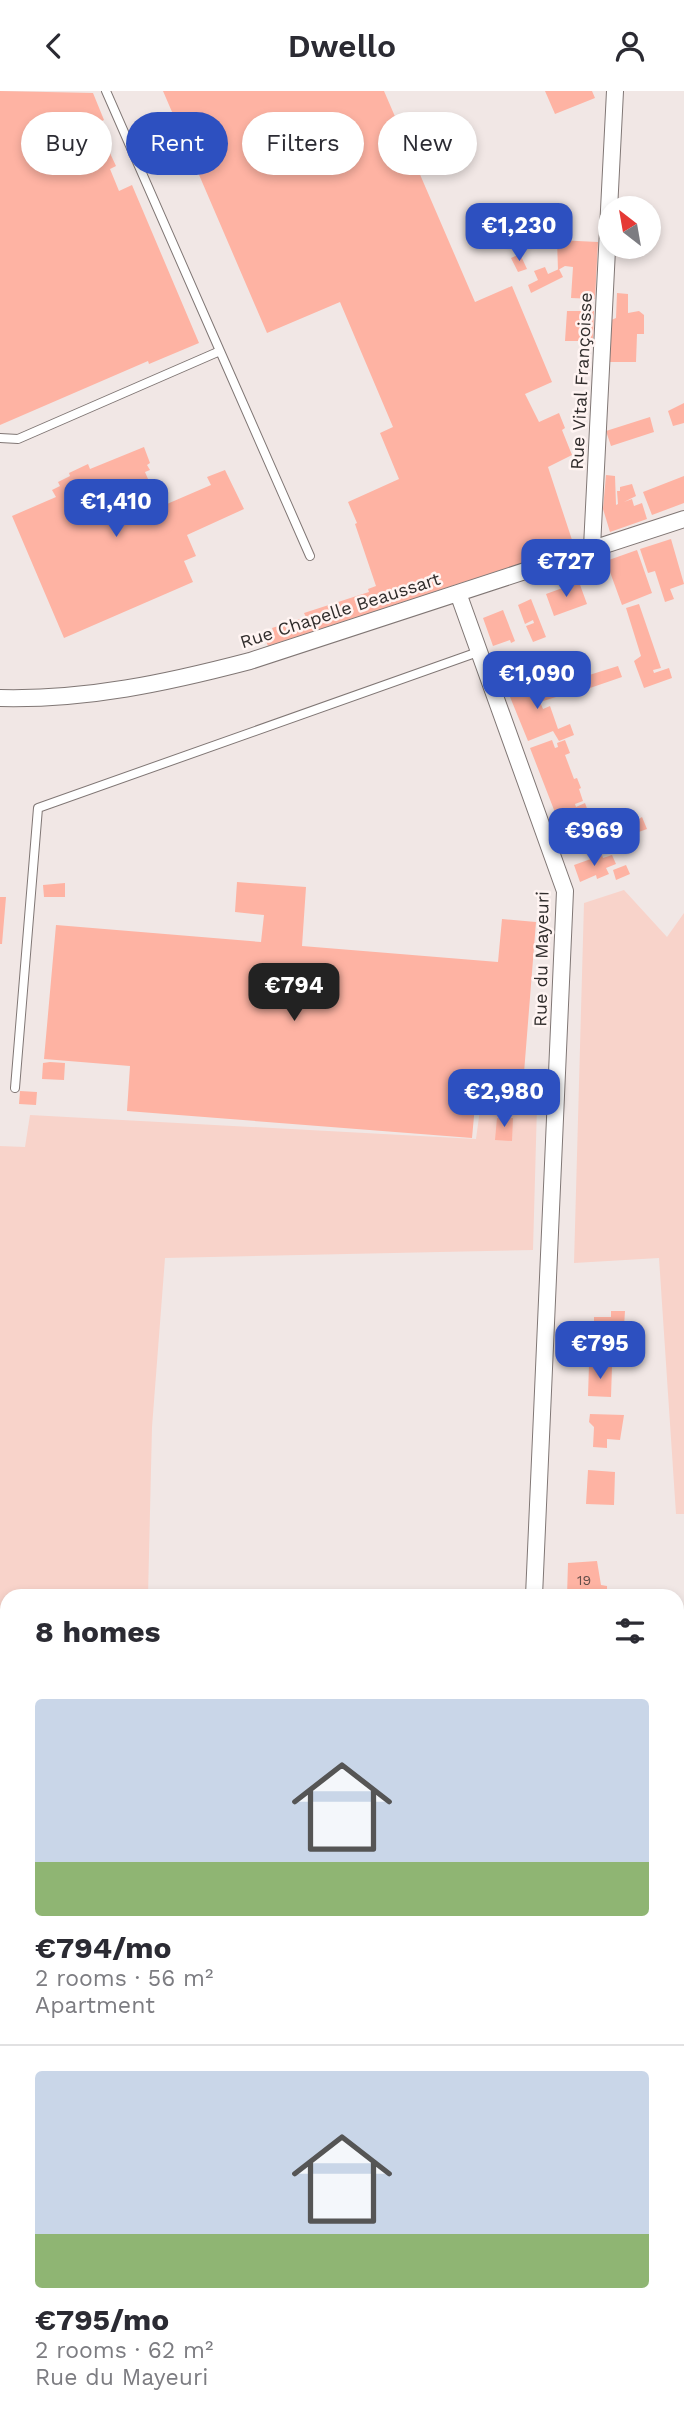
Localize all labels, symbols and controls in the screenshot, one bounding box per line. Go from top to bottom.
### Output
icon: back [35,27,73,65]
text: Dwello [288,27,396,65]
icon: person [611,27,649,65]
chip: Buy [21,112,112,175]
chip: Rent [126,112,228,175]
chip: Filters [242,112,364,175]
chip: New [378,112,477,175]
north arrow [598,196,662,259]
map controls [598,196,661,259]
pin: €1,230 [462,204,576,263]
text: €1,230 [482,212,556,239]
street label: Rue Vital Françoisse [566,292,596,470]
pin: €1,410 [59,479,173,539]
text: €1,410 [80,488,152,515]
pin: €727 [525,539,607,599]
text: €727 [537,548,595,575]
street label: Rue Chapelle Beaussart [237,568,443,652]
pin: €1,090 [480,651,594,711]
text: €1,090 [499,660,575,687]
pin: €969 [553,809,635,868]
text: €969 [565,817,623,844]
street label: Rue du Mayeuri [529,891,553,1027]
pin: €794 [253,963,335,1023]
text: €794 [264,972,324,999]
pin: €2,980 [447,1069,561,1129]
text: €2,980 [464,1078,544,1105]
pin: €795 [559,1321,641,1381]
text: €795 [571,1330,629,1357]
house number: 19 [577,1572,591,1588]
icon: filters [611,1612,649,1650]
text: 8 homes [35,1614,161,1649]
icon: home [279,1744,405,1870]
text: €794/mo [35,1930,171,1965]
text: 2 rooms · 56 m² [35,1965,213,1992]
text: Apartment [35,1992,155,2019]
icon: home [279,2116,405,2242]
text: €795/mo [35,2302,169,2337]
text: 2 rooms · 62 m² [35,2337,213,2364]
text: Rue du Mayeuri [35,2364,209,2391]

